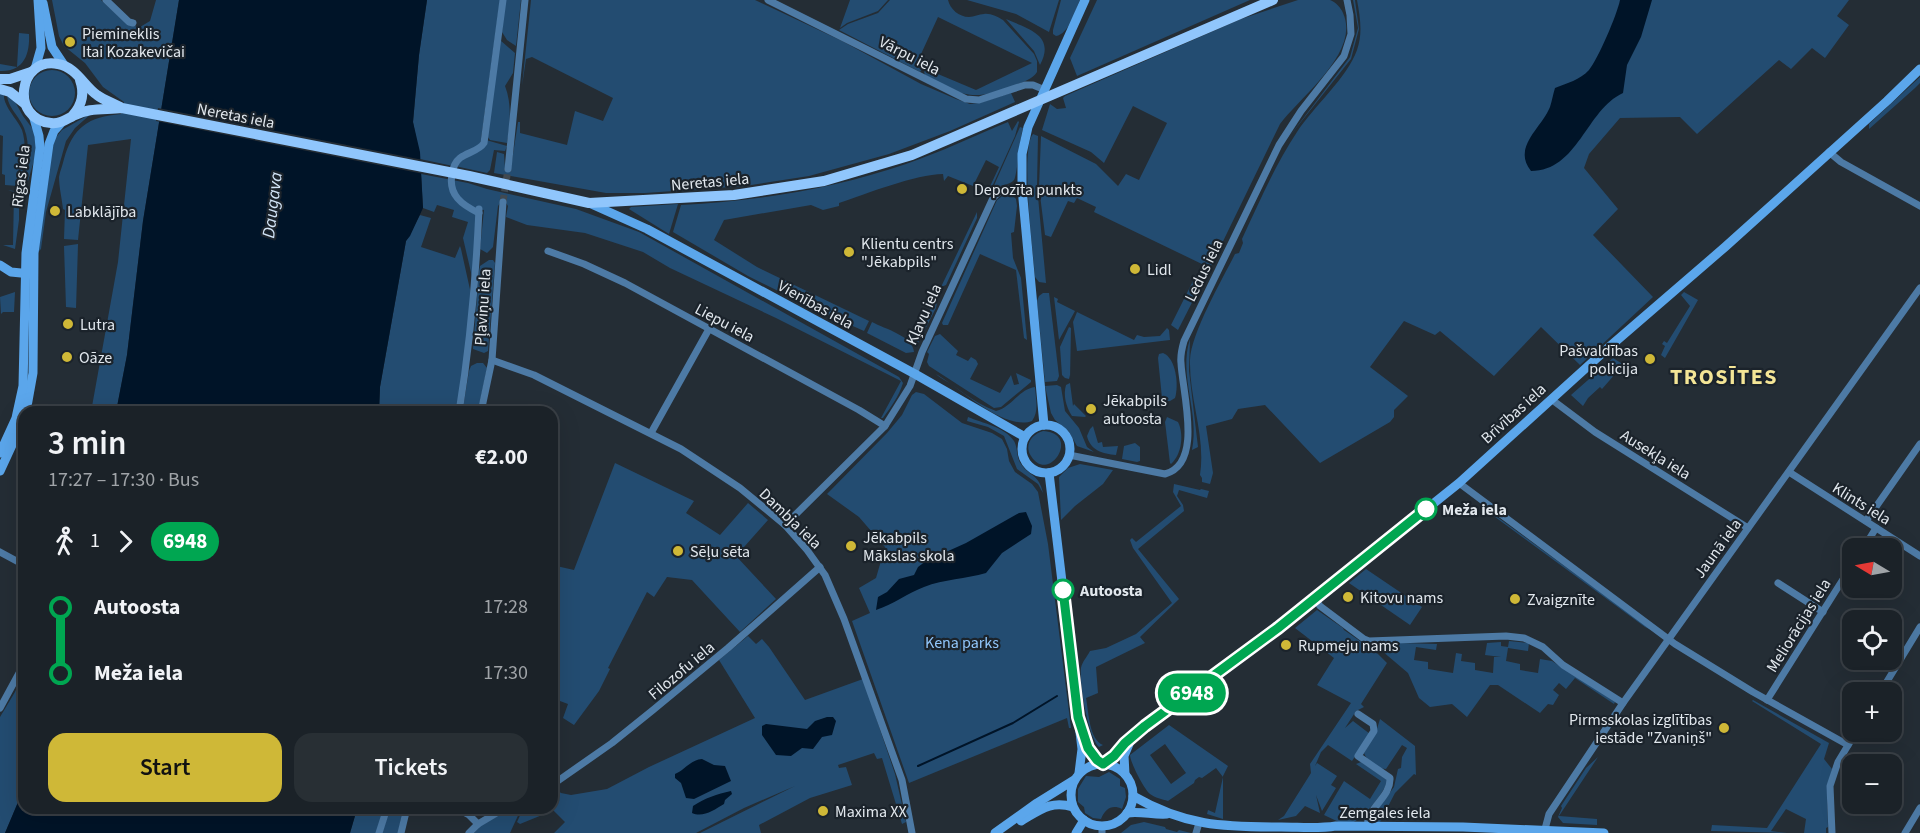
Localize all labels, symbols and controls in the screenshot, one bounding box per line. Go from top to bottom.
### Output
place label: Piemineklis Itai Kozakevičai [82,23,185,63]
street label: Vārpu iela [875,31,944,81]
marker: Piemineklis Itai Kozakevičai [63,35,77,49]
street label: Neretas iela [195,98,276,134]
street label: Rīgas iela [6,144,36,209]
street label: Neretas iela [670,168,750,196]
water label: Daugava [256,170,289,240]
place label: Depozīta punkts [974,179,1082,201]
marker: Depozīta punkts [955,182,969,196]
place label: Labklājība [67,201,136,223]
marker: Labklājība [48,204,62,218]
place label: Klientu centrs "Jēkabpils" [861,233,954,273]
street label: Ledus iela [1179,235,1228,305]
marker: Klientu centrs "Jēkabpils" [842,245,856,259]
place label: Lidl [1147,259,1172,281]
marker: Lidl [1128,262,1142,276]
street label: Pļaviņu iela [469,268,497,346]
street label: Vienības iela [774,275,857,335]
street label: Kļavu iela [901,280,947,348]
street label: Liepu iela [691,298,758,348]
place label: Lutra [80,314,115,336]
marker: Lutra [61,317,75,331]
place label: Pašvaldības policija [1559,340,1638,380]
place label: Oāze [79,347,112,369]
marker: Oāze [60,350,74,364]
marker: Pašvaldības policija [1643,352,1657,366]
district label: TROSĪTES [1670,361,1778,393]
street label: Brīvības iela [1476,378,1551,449]
place label: Jēkabpils autoosta [1103,390,1167,430]
marker: Jēkabpils autoosta [1084,402,1098,416]
text: 3 min [48,420,126,467]
street label: Ausekļa iela [1616,425,1695,485]
text: €2.00 [475,441,528,473]
text: 17:27 – 17:30 · Bus [48,466,199,494]
street label: Klints iela [1828,477,1895,530]
street label: Dambja iela [754,483,826,554]
marker: Meža iela [1415,498,1437,520]
place label: Meža iela [1442,499,1507,521]
street label: Jaunā iela [1689,514,1747,583]
icon: walk [48,525,81,558]
icon: forward [109,525,142,558]
text: 6948 [163,526,207,556]
text: 1 [90,527,100,555]
place label: Jēkabpils Mākslas skola [863,527,955,567]
north arrow [1842,538,1902,598]
map controls [1842,538,1902,814]
marker: Jēkabpils Mākslas skola [844,539,858,553]
place label: Sēļu sēta [690,541,750,563]
marker: Sēļu sēta [671,544,685,558]
street label: Meliorācijas iela [1761,574,1836,677]
marker: Autoosta [1052,579,1074,601]
place label: Autoosta [1079,580,1143,602]
place label: Kitovu nams [1360,587,1443,609]
place label: Zvaigznīte [1527,589,1595,611]
marker: Kitovu nams [1341,590,1355,604]
text: Autoosta [94,591,180,623]
marker: Zvaigznīte [1508,592,1522,606]
text: 17:28 [483,593,528,621]
button: locate [1842,610,1902,670]
park label: Kena parks [925,632,999,654]
place label: Rupmeju nams [1298,635,1399,657]
street label: Filozofu iela [644,637,719,705]
marker: Rupmeju nams [1279,638,1293,652]
text: Meža iela [94,657,183,689]
text: 17:30 [483,659,528,687]
line badge: 6948 [1150,674,1234,712]
text: 6948 [1170,678,1214,708]
button: + [1842,682,1902,742]
place label: Pirmsskolas izglītības iestāde "Zvaniņš" [1569,709,1712,749]
marker: Pirmsskolas izglītības iestāde "Zvaniņš" [1717,721,1731,735]
button: Start [48,733,282,802]
button: Tickets [294,733,528,802]
button: − [1842,754,1902,814]
place label: Maxima XX [835,801,907,823]
street label: Zemgales iela [1339,802,1431,824]
marker: Maxima XX [816,804,830,818]

